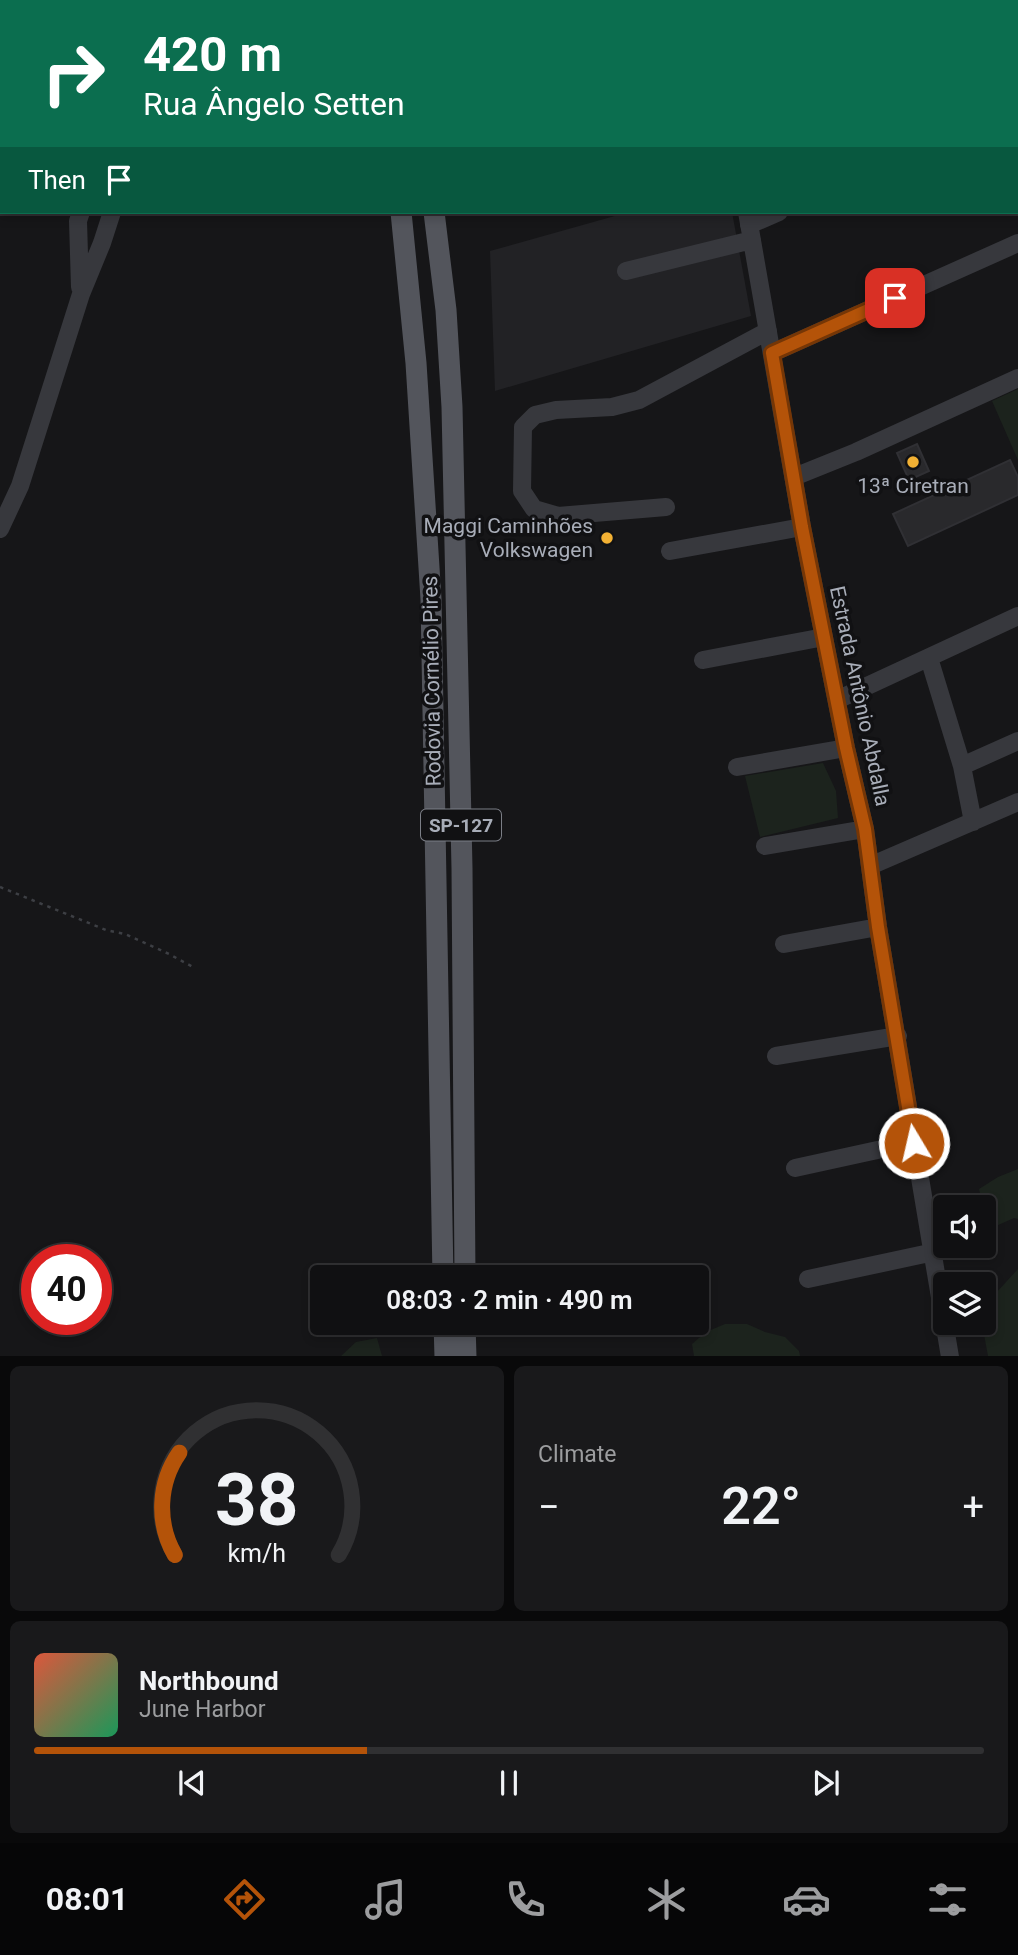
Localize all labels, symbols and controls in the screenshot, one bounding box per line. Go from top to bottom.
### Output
text: 420 m [143,26,282,83]
icon: right [28,28,119,119]
text: Rua Ângelo Setten [143,85,405,123]
icon: arrive [100,161,138,199]
text: Then [28,165,86,195]
pin [865,268,925,328]
icon: arrive [876,279,914,317]
marker: 13ª Ciretran [905,454,921,470]
place label: 13ª Ciretran [857,474,969,498]
place label: Maggi Caminhões Volkswagen [424,514,593,562]
marker: Maggi Caminhões Volkswagen [599,530,615,546]
street label: Rodovia Cornélio Pires [418,575,446,787]
street label: Estrada Antônio Abdalla [825,584,895,808]
road number: SP-127 [421,810,501,840]
position arrow [877,1106,951,1180]
map controls [933,1195,996,1335]
button: sound [933,1195,996,1258]
speed limit sign: 40 [21,1244,112,1335]
button: layers [933,1272,996,1335]
text: 08:03 · 2 min · 490 m [386,1285,633,1315]
text: Climate [538,1441,617,1468]
text: 38 [215,1457,299,1543]
text: 22° [721,1476,801,1537]
text: − [538,1485,560,1529]
text: + [962,1485,984,1529]
text: km/h [228,1538,286,1567]
text: Northbound [139,1666,279,1696]
text: June Harbor [139,1696,266,1723]
icon: previous [173,1764,211,1802]
icon: pause [490,1764,528,1802]
icon: next [807,1764,845,1802]
icon: directions [220,1875,269,1924]
icon: music [361,1875,410,1924]
icon: phone [501,1875,550,1924]
icon: climate [642,1875,691,1924]
icon: car [782,1875,831,1924]
icon: filters [923,1875,972,1924]
text: 08:01 [46,1880,128,1918]

